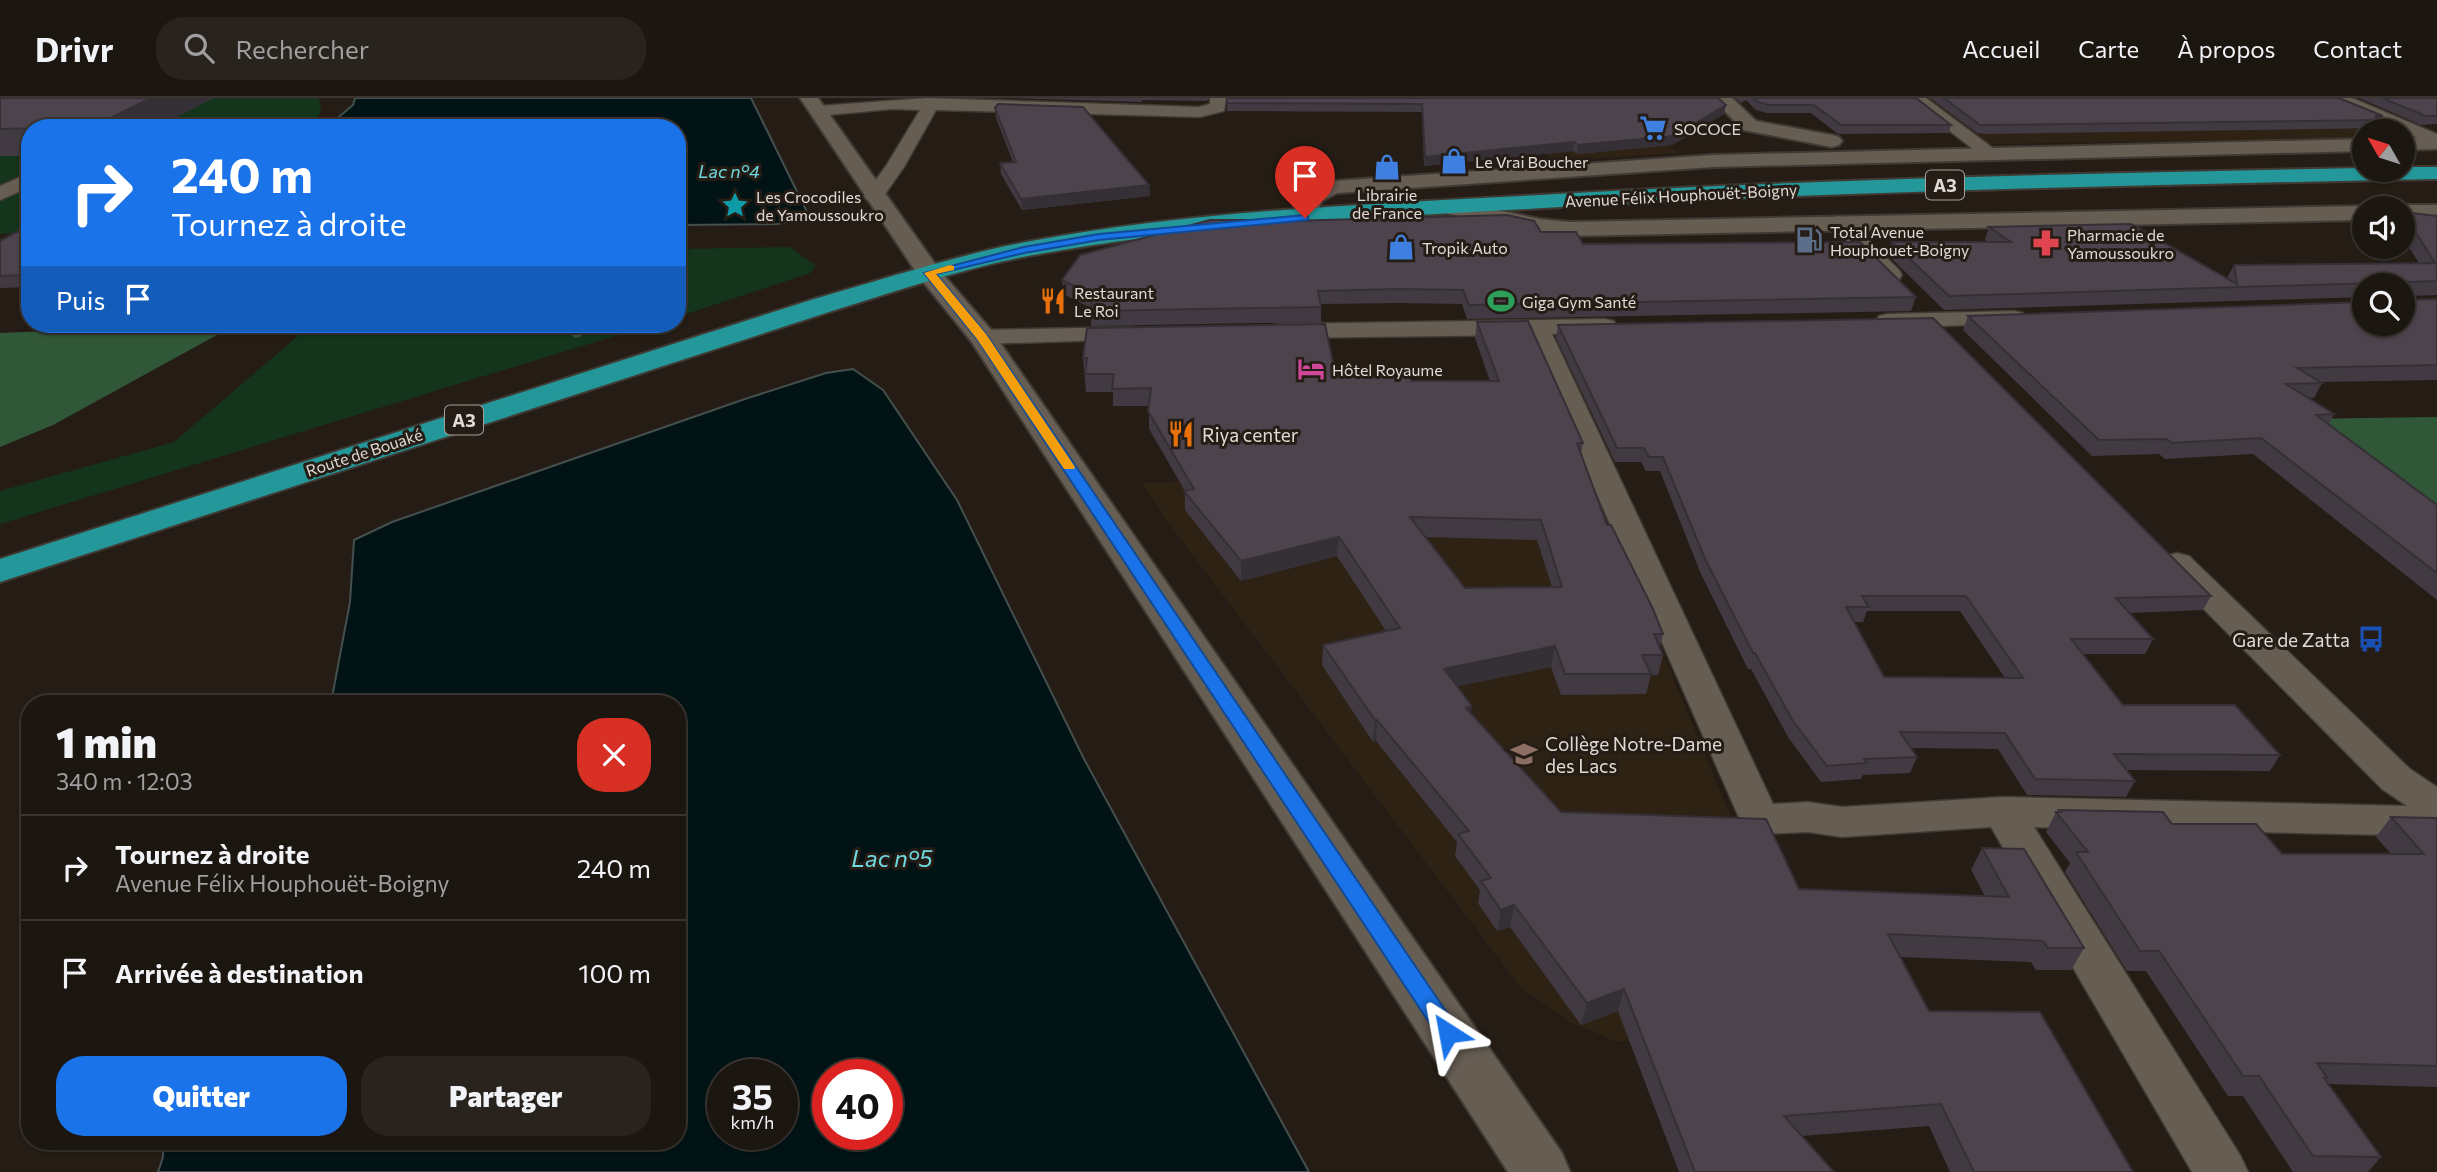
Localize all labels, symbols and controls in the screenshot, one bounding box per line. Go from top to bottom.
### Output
search box [156,17,646,80]
text: Drivr [35,28,114,69]
icon: search [180,29,218,67]
text: Rechercher [236,33,369,64]
text: Accueil [1962,34,2040,63]
text: Carte [2078,34,2139,63]
text: À propos [2177,34,2275,63]
text: Contact [2313,34,2402,63]
supermarket icon: SOCOCE [1638,113,1668,143]
place label: SOCOCE [1674,119,1741,138]
north arrow [2352,119,2415,182]
map controls [2352,119,2415,336]
text: 240 m [171,143,313,203]
pin [1275,146,1335,218]
shop icon: Le Vrai Boucher [1439,146,1469,176]
icon: right [56,147,147,238]
shop icon: Librairie de France [1372,152,1402,182]
place label: Le Vrai Boucher [1475,152,1589,171]
icon: arrive [1286,157,1324,195]
water label: Lac n°4 [698,160,760,182]
road number: A3 [1926,170,1964,200]
street label: Avenue Félix Houphouët-Boigny [1564,179,1798,211]
place label: Librairie de France [1352,185,1422,222]
place label: Les Crocodiles de Yamoussoukro [756,187,884,224]
place icon: Les Crocodiles de Yamoussoukro [720,190,750,220]
button: sound [2352,196,2415,259]
text: Tournez à droite [171,203,407,243]
place label: Total Avenue Houphouet-Boigny [1830,222,1969,259]
fuel station icon: Total Avenue Houphouet-Boigny [1794,225,1824,255]
place label: Pharmacie de Yamoussoukro [2067,225,2174,262]
pharmacy icon: Pharmacie de Yamoussoukro [2031,228,2061,258]
shop icon: Tropik Auto [1386,232,1416,262]
place label: Tropik Auto [1422,238,1508,257]
button: search [2352,273,2415,336]
icon: arrive [119,280,157,318]
place label: Restaurant Le Roi [1074,283,1155,320]
text: Puis [56,284,105,315]
restaurant icon: Restaurant Le Roi [1038,286,1068,316]
sports icon: Giga Gym Santé [1486,286,1516,316]
place label: Giga Gym Santé [1522,292,1636,311]
hotel icon: Hôtel Royaume [1296,354,1326,384]
place label: Hôtel Royaume [1332,360,1443,379]
road number: A3 [445,406,483,434]
restaurant icon: Riya center [1166,419,1196,449]
place label: Riya center [1202,423,1299,446]
street label: Route de Bouaké [303,424,425,480]
bus stop icon: Gare de Zatta [2356,624,2386,654]
place label: Gare de Zatta [2232,628,2350,651]
text: 1 min [56,715,157,767]
button: close [577,718,651,792]
place label: Collège Notre-Dame des Lacs [1545,732,1722,777]
school or university icon: Collège Notre-Dame des Lacs [1509,739,1539,769]
text: 340 m · 12:03 [56,767,193,795]
text: Tournez à droite [115,838,310,869]
water label: Lac n°5 [851,843,933,872]
icon: right [56,849,94,887]
text: 240 m [577,852,651,883]
text: Avenue Félix Houphouët-Boigny [115,869,449,897]
icon: arrive [56,954,94,992]
text: Arrivée à destination [115,957,363,988]
text: 100 m [578,957,651,988]
position arrow [1411,996,1485,1070]
button: Quitter [56,1056,347,1136]
button: Partager [361,1056,651,1136]
speed limit sign: 40 [812,1059,903,1150]
text: 35 [732,1074,773,1117]
text: km/h [731,1111,774,1133]

